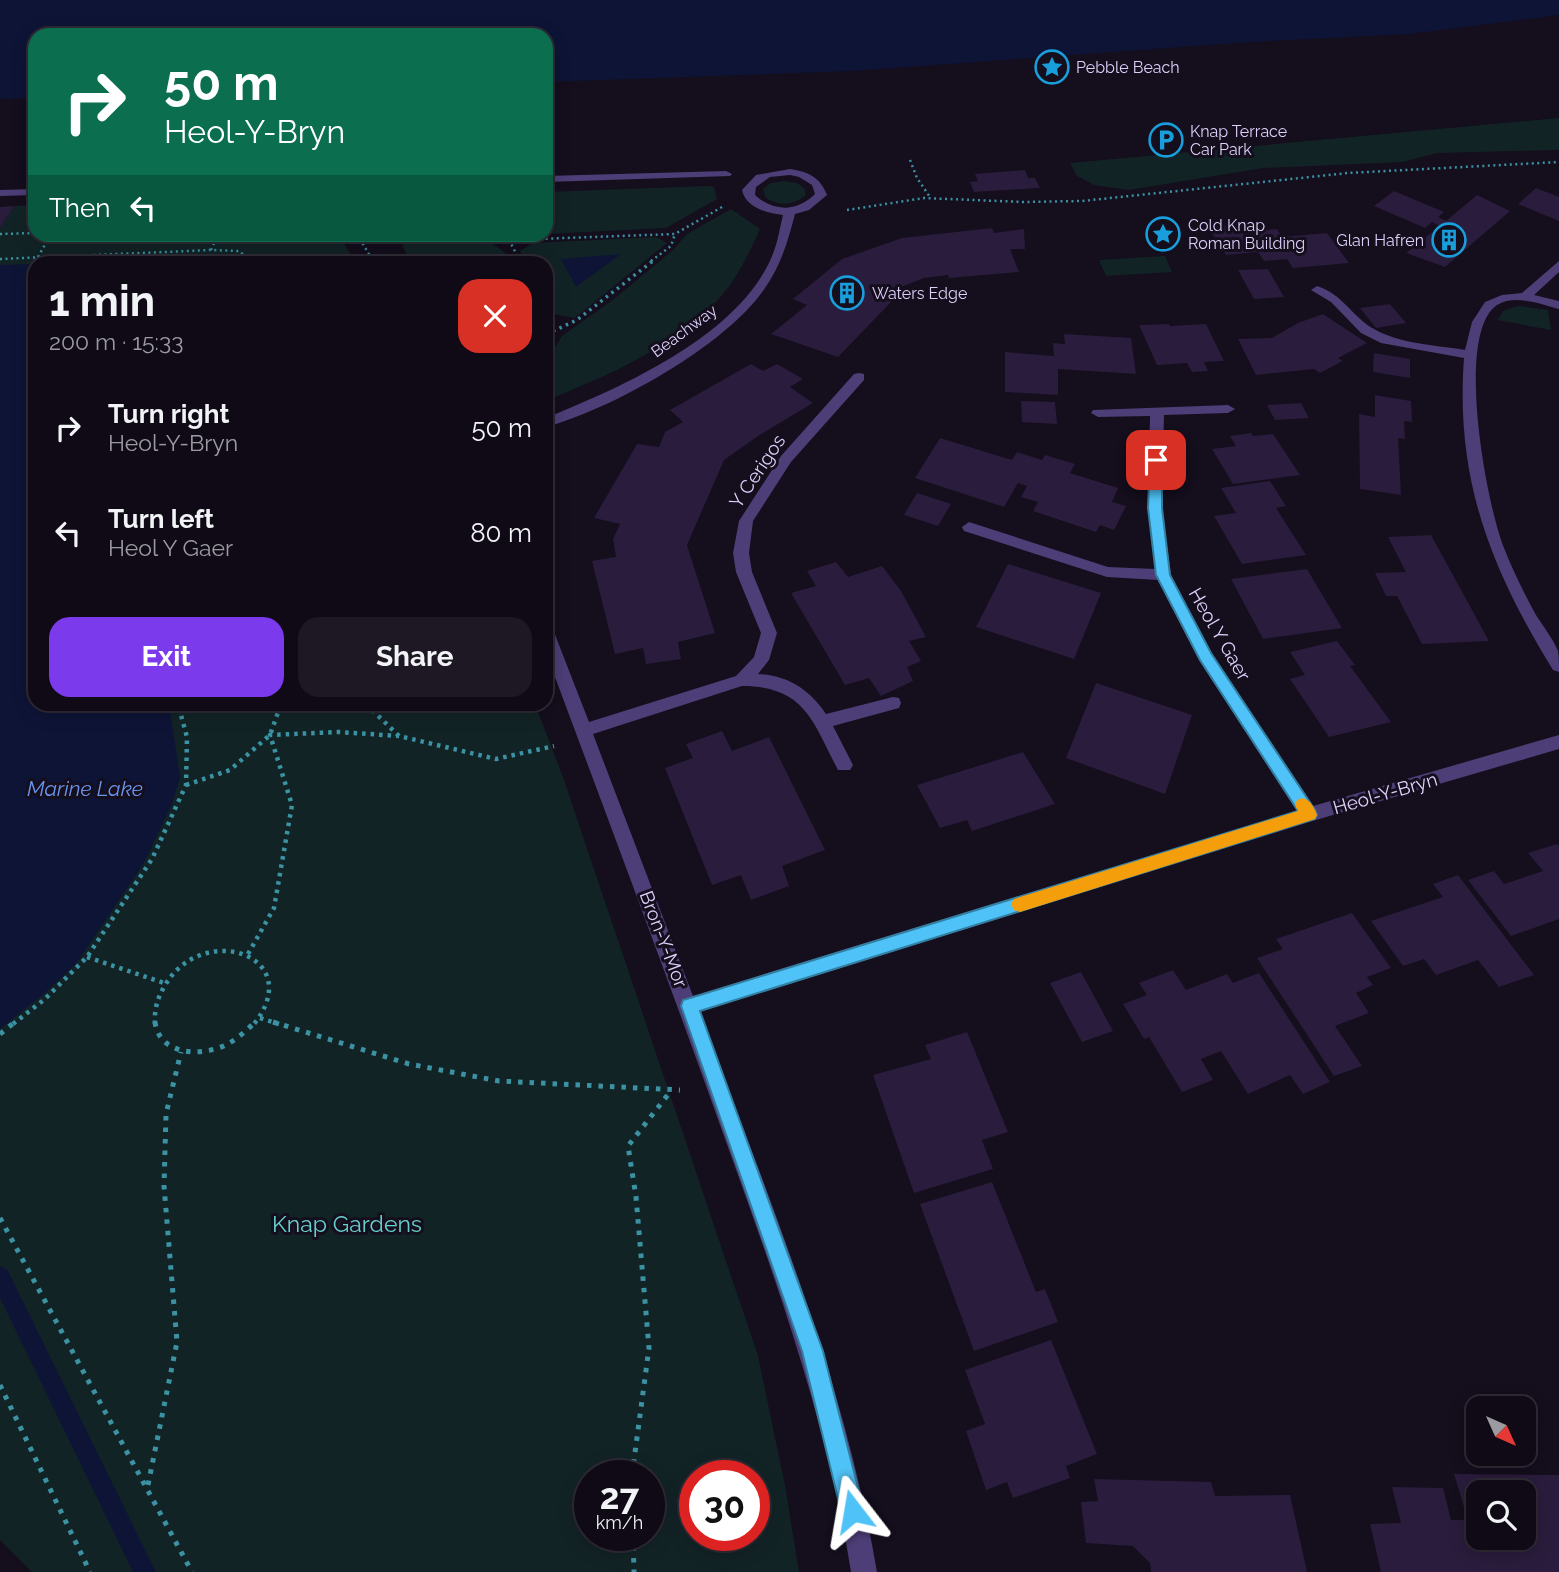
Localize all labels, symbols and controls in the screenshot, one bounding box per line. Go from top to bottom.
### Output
place icon: Pebble Beach [1033,48,1071,86]
text: 50 m [164,54,279,111]
icon: right [49,56,140,147]
place label: Pebble Beach [1076,58,1180,77]
text: Heol-Y-Bryn [164,113,345,150]
parking icon: Knap Terrace Car Park [1147,121,1185,159]
place label: Knap Terrace Car Park [1190,122,1287,159]
icon: left [124,189,162,227]
text: Then [49,193,110,223]
place icon: Cold Knap Roman Building [1144,215,1182,253]
place label: Cold Knap Roman Building [1188,216,1305,253]
building icon: Glan Hafren [1430,221,1468,259]
place label: Glan Hafren [1336,231,1424,250]
building icon: Waters Edge [828,274,866,312]
text: 1 min [49,277,155,326]
button: close [458,279,532,353]
place label: Waters Edge [872,284,967,303]
street label: Beachway [647,301,721,361]
text: 200 m · 15:33 [49,328,183,355]
text: Turn right [108,399,229,429]
icon: right [49,409,87,447]
text: 50 m [471,413,532,443]
text: Heol-Y-Bryn [108,429,238,456]
street label: Y Cerigos [724,430,790,512]
pin [1126,430,1186,490]
icon: arrive [1137,441,1175,479]
text: Turn left [108,504,214,534]
icon: left [49,514,87,552]
text: 80 m [470,518,532,548]
text: Heol Y Gaer [108,534,233,561]
street label: Heol Y Gaer [1185,584,1256,685]
button: Exit [49,617,284,697]
button: Share [298,617,532,697]
street label: Heol-Y-Bryn [1330,768,1440,818]
water label: Marine Lake [27,776,143,801]
street label: Bron-Y-Mor [636,888,693,991]
park label: Knap Gardens [272,1210,422,1237]
north arrow [1466,1396,1536,1466]
map controls [1466,1396,1536,1550]
speed limit sign: 30 [679,1460,770,1551]
position arrow [816,1474,890,1548]
text: 27 [600,1476,639,1517]
button: search [1466,1480,1536,1550]
text: km/h [596,1512,643,1533]

